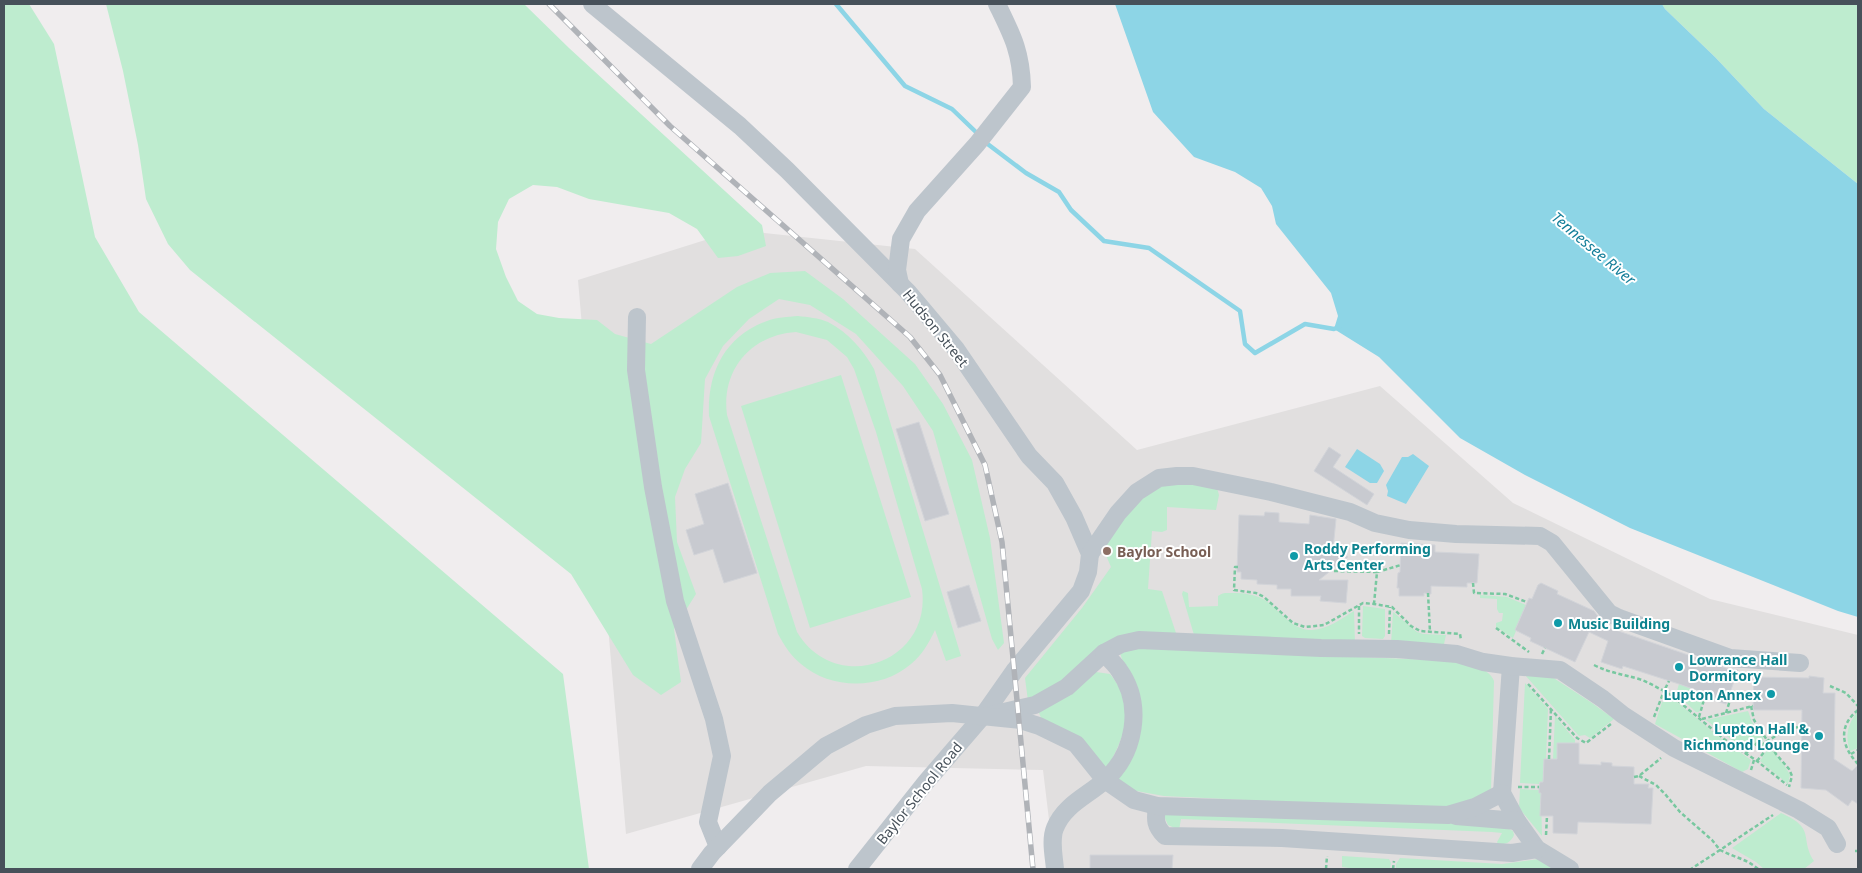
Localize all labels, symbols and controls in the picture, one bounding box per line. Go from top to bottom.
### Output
water label: Tennessee River [1548,207,1641,290]
street label: Hudson Street [899,285,973,371]
place label: Roddy Performing Arts Center [1304,539,1431,574]
place label: Baylor School [1117,542,1211,561]
marker: Baylor School [1101,545,1113,557]
marker: Roddy Performing Arts Center [1288,550,1300,562]
place label: Music Building [1568,614,1670,633]
marker: Music Building [1552,617,1564,629]
place label: Lowrance Hall Dormitory [1689,650,1787,685]
marker: Lowrance Hall Dormitory [1673,661,1685,673]
place label: Lupton Annex [1664,685,1762,704]
marker: Lupton Annex [1765,688,1777,700]
place label: Lupton Hall & Richmond Lounge [1683,719,1809,754]
marker: Lupton Hall & Richmond Lounge [1813,730,1825,742]
street label: Baylor School Road [872,738,966,848]

